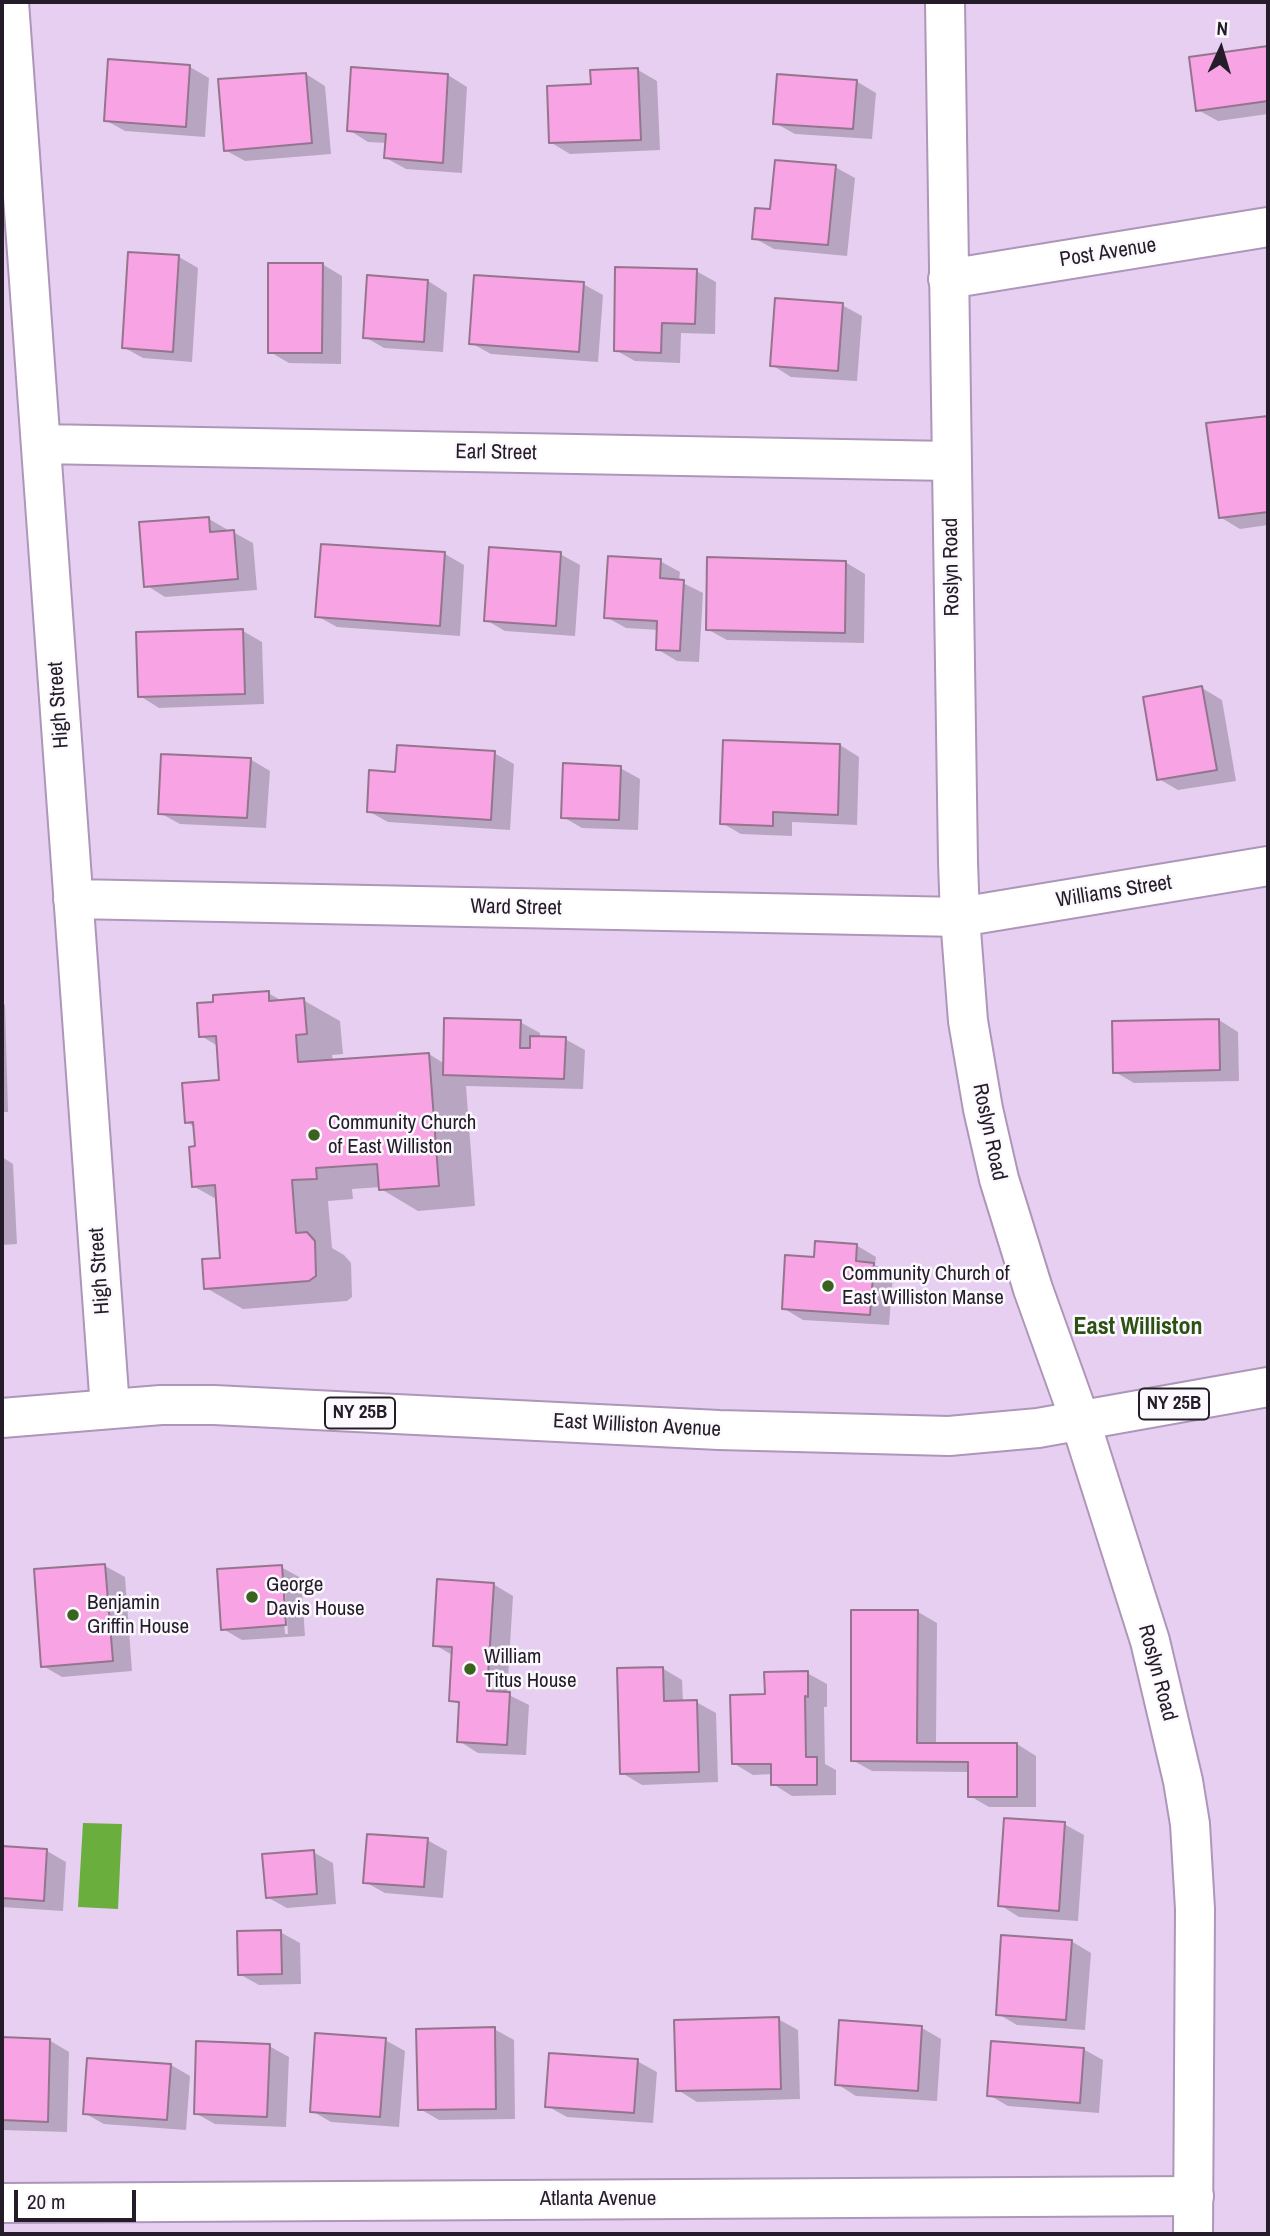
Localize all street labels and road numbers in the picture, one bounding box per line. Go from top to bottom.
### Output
street label: Post Avenue [1058,233,1158,273]
street label: Earl Street [455,440,537,466]
street label: Roslyn Road [939,518,965,616]
street label: High Street [43,661,75,749]
street label: Williams Street [1054,870,1174,914]
street label: Ward Street [470,895,562,921]
street label: Roslyn Road [966,1081,1012,1183]
street label: High Street [84,1227,116,1315]
road number: NY 25B [1139,1388,1209,1420]
road number: NY 25B [325,1398,395,1428]
street label: East Williston Avenue [552,1409,722,1443]
street label: Roslyn Road [1132,1622,1182,1724]
street label: Atlanta Avenue [540,2186,656,2212]

